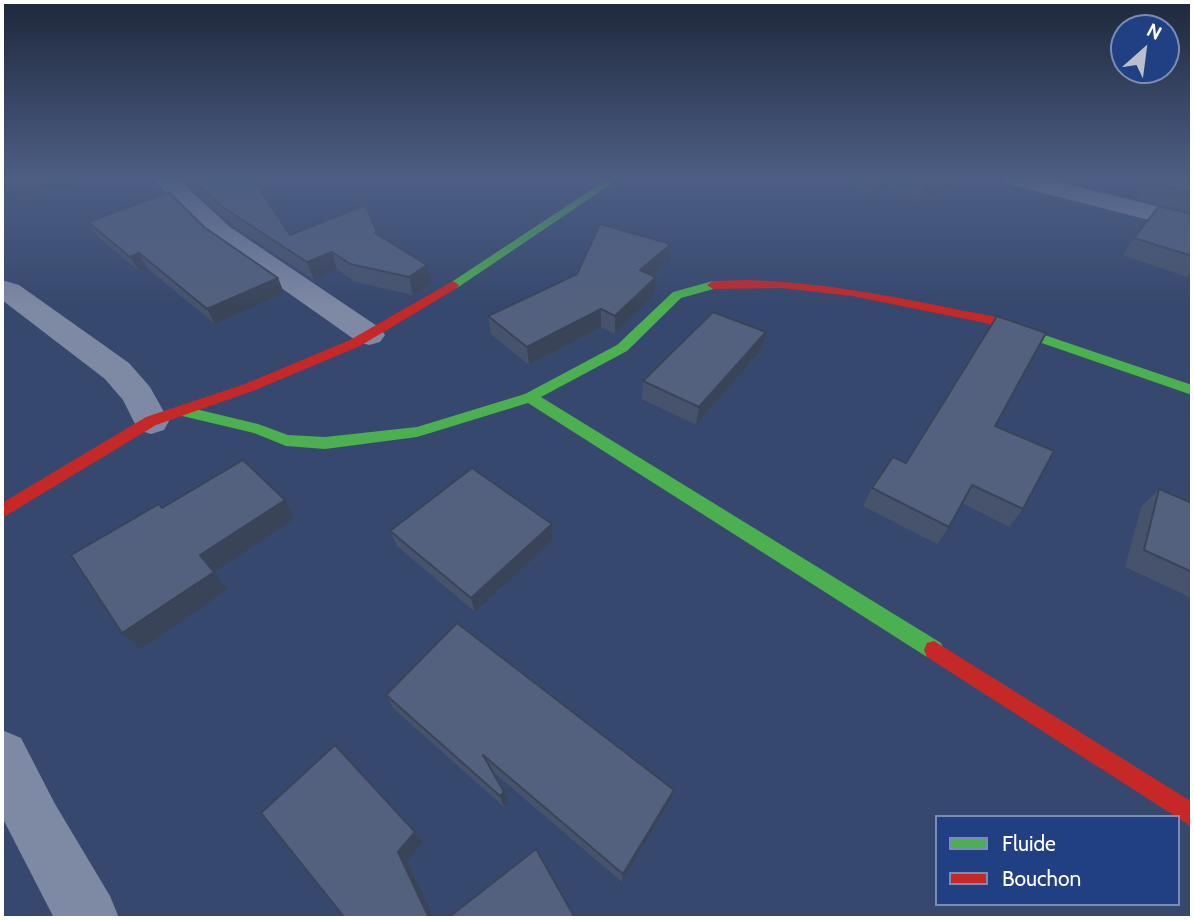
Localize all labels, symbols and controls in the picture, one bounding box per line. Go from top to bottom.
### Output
north arrow [1110,14,1180,84]
text: N [1143,18,1165,45]
legend [935,815,1180,906]
text: Fluide [1002,831,1056,856]
text: Bouchon [1002,866,1081,891]

